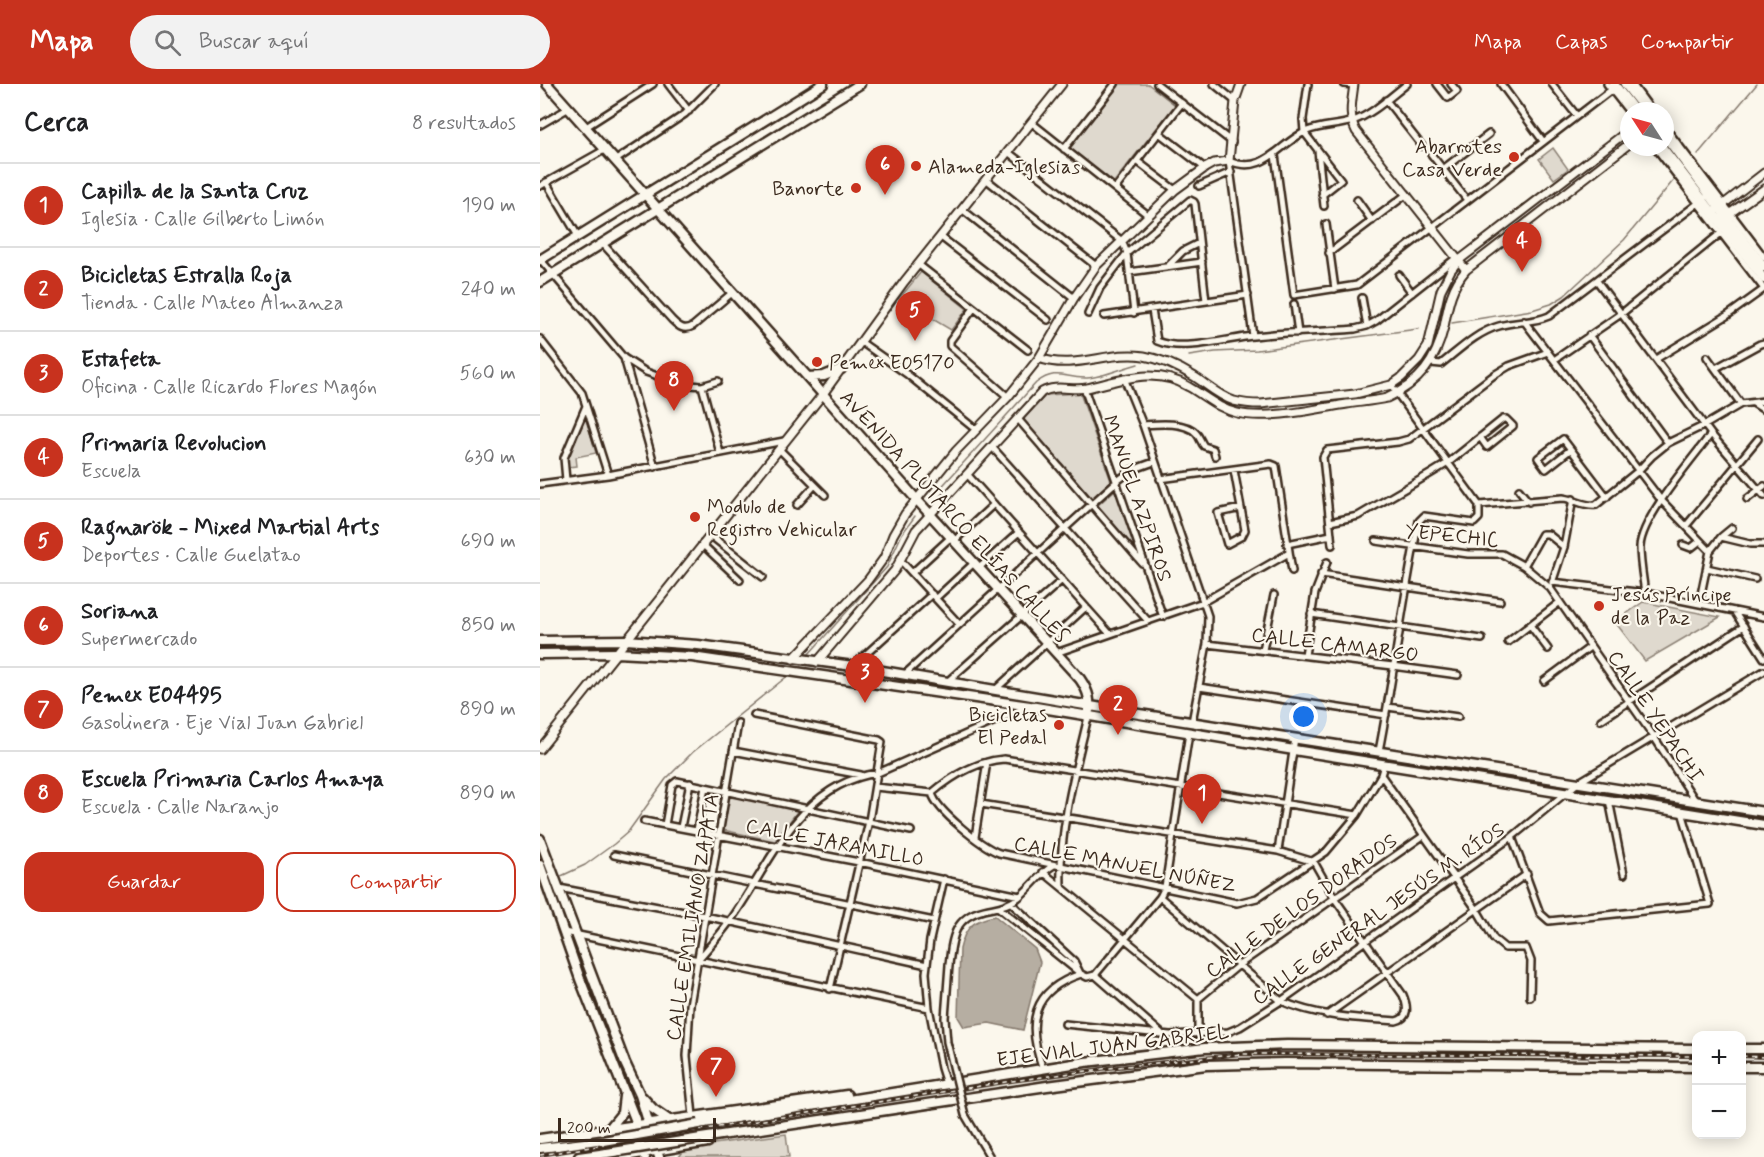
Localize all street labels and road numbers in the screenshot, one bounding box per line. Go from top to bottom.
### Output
street label: AVENIDA PLUTARCO ELÍAS CALLES [833,385,1075,649]
street label: MANUEL AZPIROS [1095,412,1178,585]
street label: YEPECHIC [1404,518,1500,555]
street label: CALLE CAMARGO [1250,622,1420,669]
street label: CALLE YEPACHI [1601,646,1709,788]
street label: CALLE EMILIANO ZAPATA [661,792,726,1043]
street label: CALLE JARAMILLO [743,813,926,874]
street label: CALLE GENERAL JESÚS M. RÍOS [1247,816,1510,1012]
street label: CALLE DE LOS DORADOS [1201,827,1403,985]
street label: CALLE MANUEL NÚÑEZ [1011,831,1238,900]
street label: EJE VIAL JUAN GABRIEL [995,1019,1231,1074]

